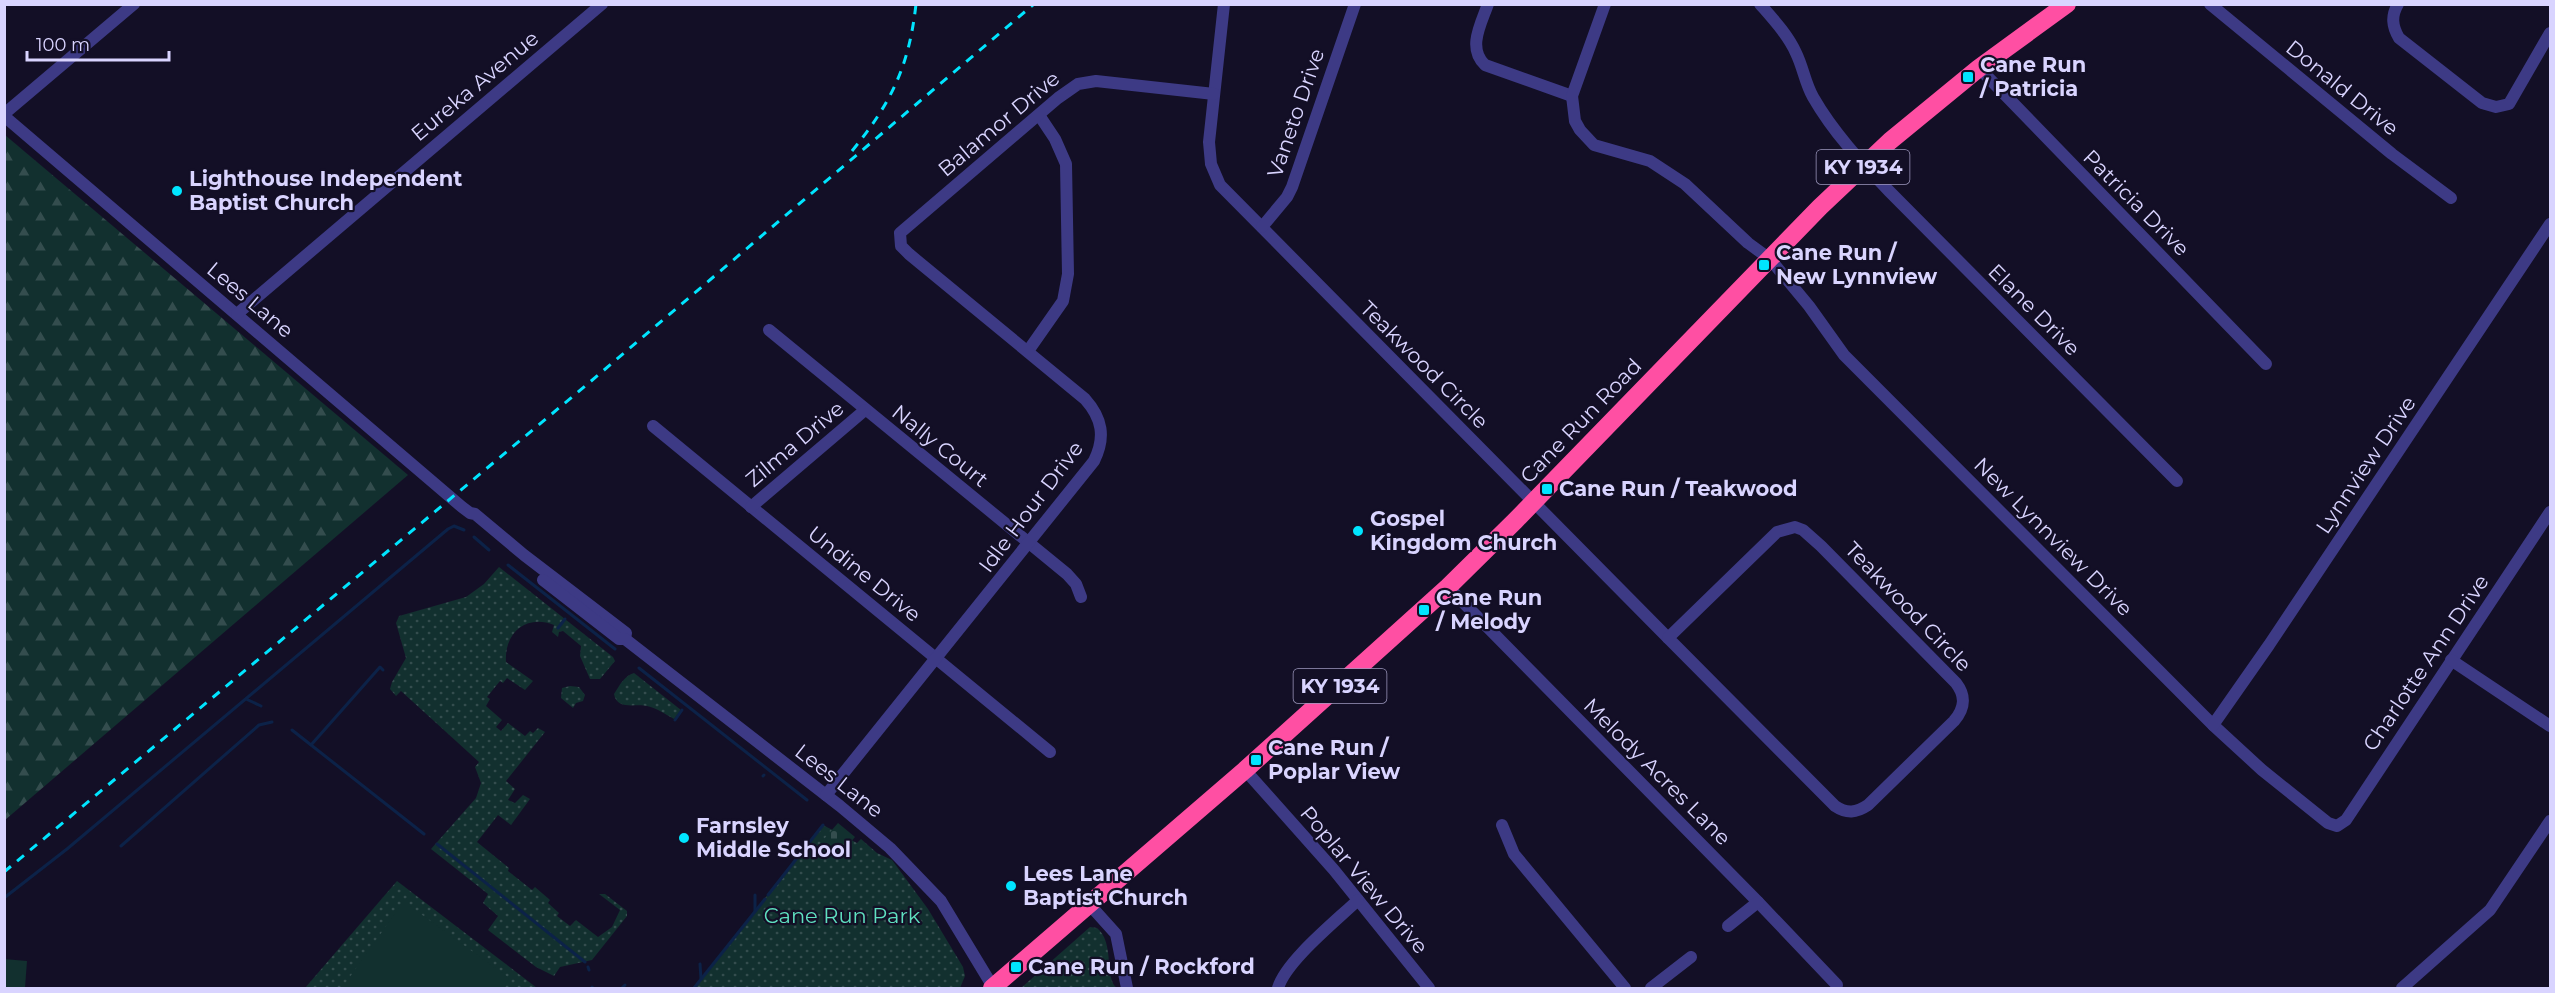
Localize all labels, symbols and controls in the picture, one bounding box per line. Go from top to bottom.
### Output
scale bar [27,24,170,62]
street label: Eureka Avenue [406,25,543,146]
text: 100 m [36,34,90,56]
street label: Donald Drive [2281,35,2404,141]
street label: Vaneto Drive [1262,45,1329,181]
place label: Cane Run / Patricia [1979,52,2086,101]
street label: Balamor Drive [933,66,1064,182]
marker: Cane Run / Patricia [1961,70,1975,84]
street label: Patricia Drive [2078,144,2195,261]
road number: KY 1934 [1816,150,1910,184]
place label: Lighthouse Independent Baptist Church [189,166,463,215]
marker: Lighthouse Independent Baptist Church [170,184,184,198]
place label: Cane Run / New Lynnview [1776,240,1938,289]
street label: Lees Lane [202,256,299,343]
marker: Cane Run / New Lynnview [1757,258,1771,272]
street label: Elane Drive [1983,259,2085,361]
street label: Teakwood Circle [1355,296,1493,434]
street label: Cane Run Road [1515,353,1646,488]
street label: Lynnview Drive [2310,391,2421,538]
street label: Zilma Drive [741,395,849,492]
street label: Nally Court [887,399,993,492]
street label: Idle Hour Drive [973,436,1088,577]
street label: New Lynnview Drive [1969,452,2138,621]
place label: Cane Run / Teakwood [1559,476,1798,501]
marker: Cane Run / Teakwood [1540,482,1554,496]
place label: Gospel Kingdom Church [1370,506,1557,555]
street label: Undine Drive [803,520,926,627]
marker: Gospel Kingdom Church [1351,524,1365,538]
street label: Teakwood Circle [1840,537,1977,677]
street label: Charlotte Ann Drive [2357,570,2494,756]
place label: Cane Run / Melody [1435,585,1542,634]
marker: Cane Run / Melody [1417,603,1431,617]
road number: KY 1934 [1294,669,1386,703]
street label: Melody Acres Lane [1579,693,1736,850]
place label: Cane Run / Poplar View [1268,735,1401,784]
street label: Lees Lane [790,738,888,823]
marker: Cane Run / Poplar View [1249,753,1263,767]
street label: Poplar View Drive [1295,801,1434,959]
place label: Farnsley Middle School [696,813,851,862]
marker: Farnsley Middle School [677,831,691,845]
place label: Lees Lane Baptist Church [1023,861,1188,910]
marker: Lees Lane Baptist Church [1004,879,1018,893]
park label: Cane Run Park [764,903,921,928]
place label: Cane Run / Rockford [1028,954,1255,979]
marker: Cane Run / Rockford [1009,960,1023,974]

